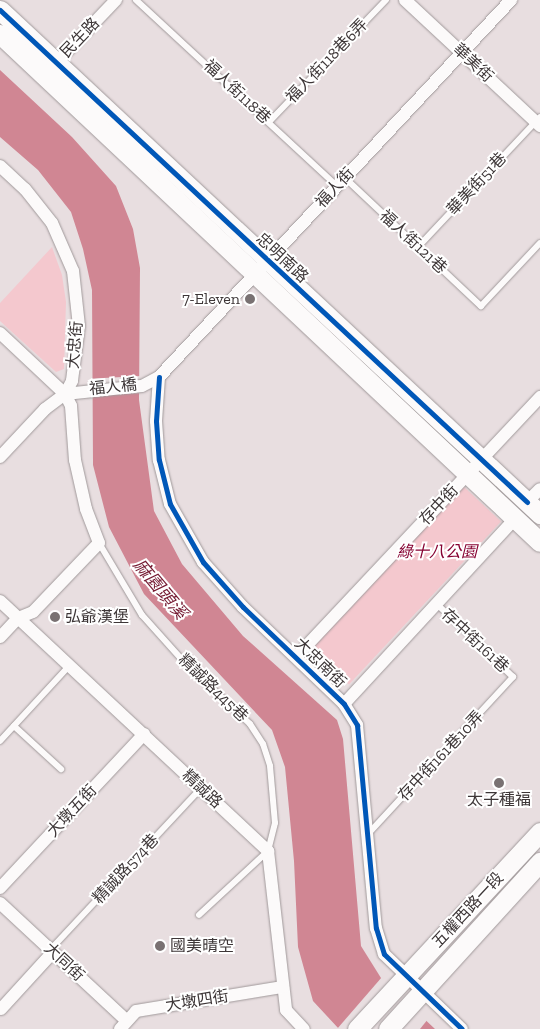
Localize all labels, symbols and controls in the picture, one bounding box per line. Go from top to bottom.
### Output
street label: 民生路 [56,14,104,62]
street label: 福人街118巷6弄 [282,15,372,107]
street label: 華美街 [449,40,497,86]
street label: 福人街118巷 [199,56,275,128]
street label: 華美街51巷 [443,149,511,219]
street label: 福人街 [312,164,358,212]
street label: 福人街121巷 [376,206,450,278]
street label: 忠明南路 [252,229,312,287]
place label: 7-Eleven [182,289,240,309]
marker: 7-Eleven [244,293,256,305]
street label: 大忠街 [63,320,87,370]
street label: 福人橋 [88,375,138,399]
street label: 存中街 [416,481,462,529]
park label: 綠十八公園 [397,542,477,562]
water label: 麻園頭溪 [129,554,191,624]
street label: 存中街161巷 [437,605,513,677]
place label: 弘爺漢堡 [65,607,129,627]
marker: 弘爺漢堡 [49,611,61,623]
street label: 大忠南街 [290,634,350,692]
street label: 精誠路445巷 [174,650,252,726]
street label: 存中街161巷10弄 [394,707,488,805]
street label: 精誠路 [178,766,226,812]
marker: 太子種福 [493,777,505,789]
street label: 大墩五街 [43,781,101,841]
place label: 太子種福 [467,790,531,810]
street label: 精誠路574巷 [89,830,163,908]
street label: 五權西路一段 [428,868,508,952]
place label: 國美晴空 [170,936,234,956]
street label: 大同街 [40,939,88,985]
marker: 國美晴空 [154,940,166,952]
street label: 大墩四街 [164,987,230,1015]

